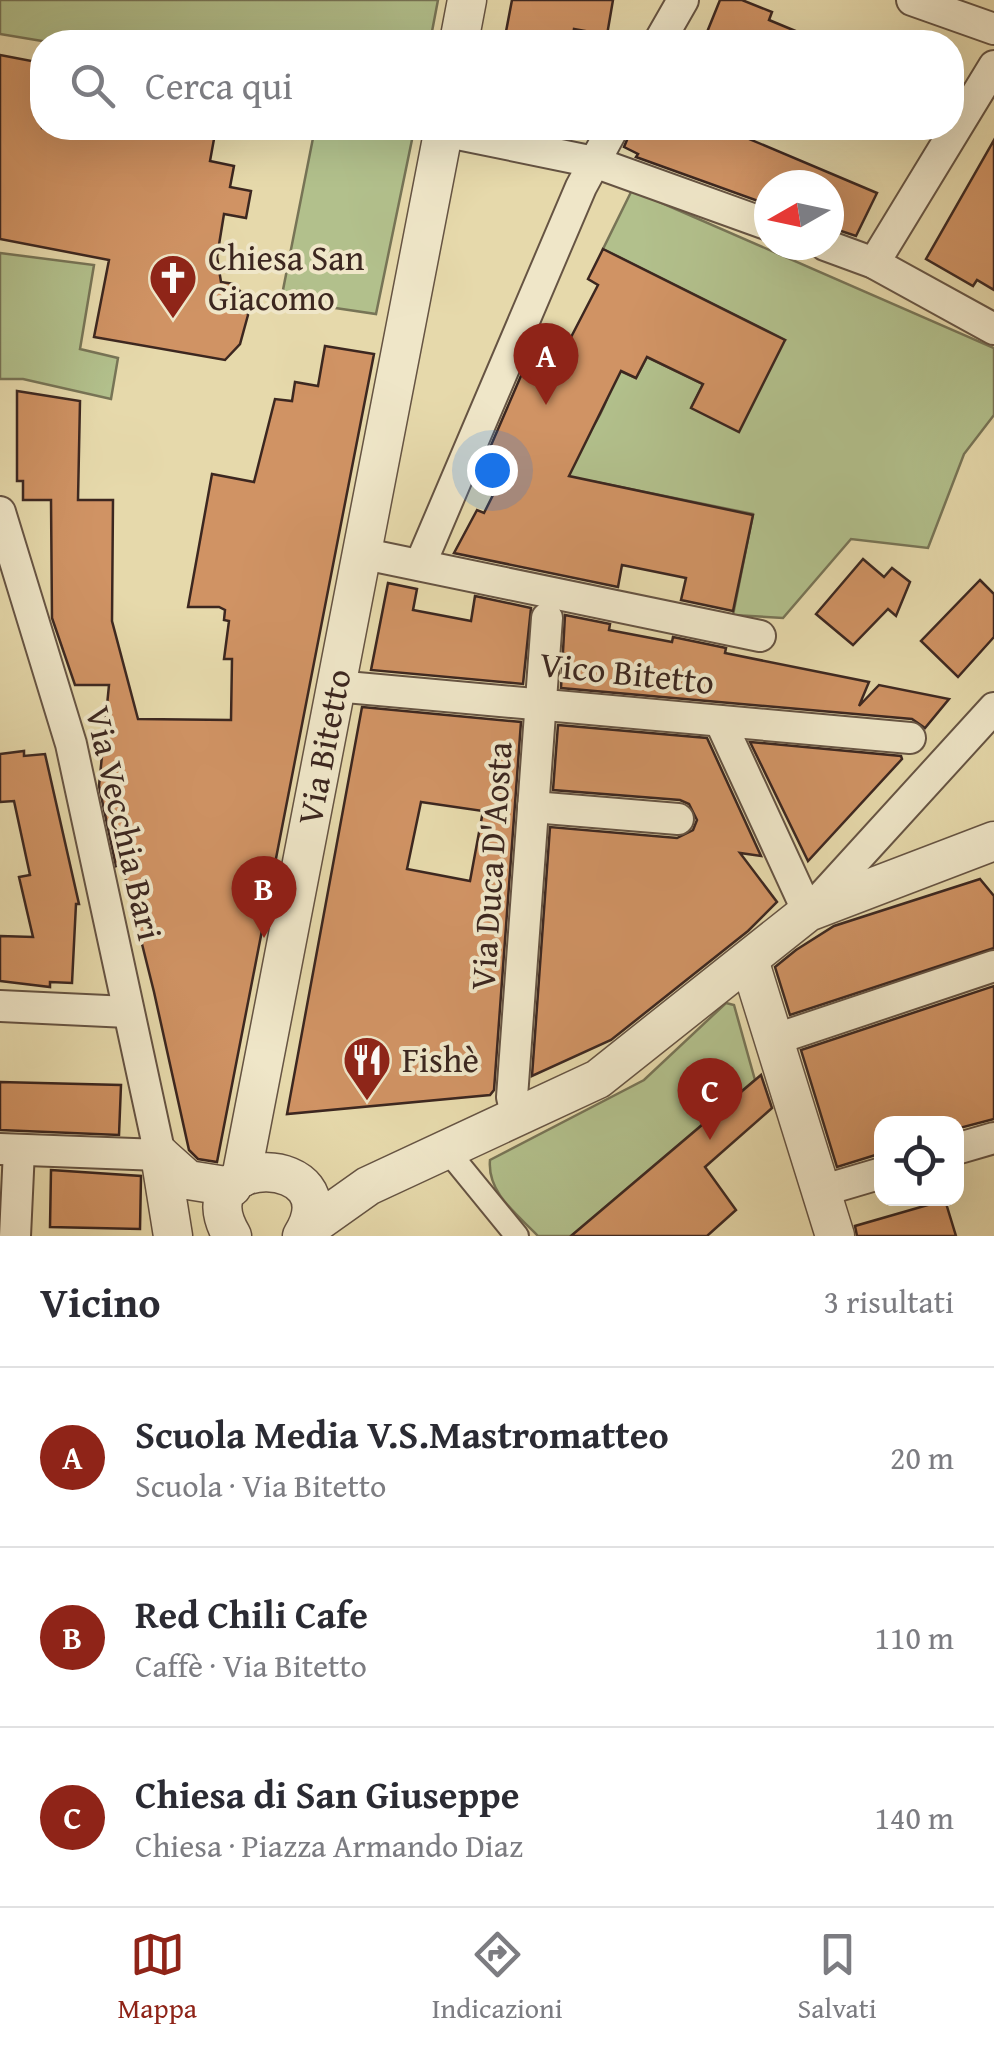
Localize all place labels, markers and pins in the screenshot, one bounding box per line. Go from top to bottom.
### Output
place label: Chiesa San Giacomo [208,232,365,323]
church icon: Chiesa San Giacomo [147,252,199,320]
pin: A [514,322,578,405]
pin: B [232,856,296,938]
restaurant icon: Fishè [341,1034,393,1102]
place label: Fishè [402,1034,479,1085]
pin: C [678,1058,742,1140]

